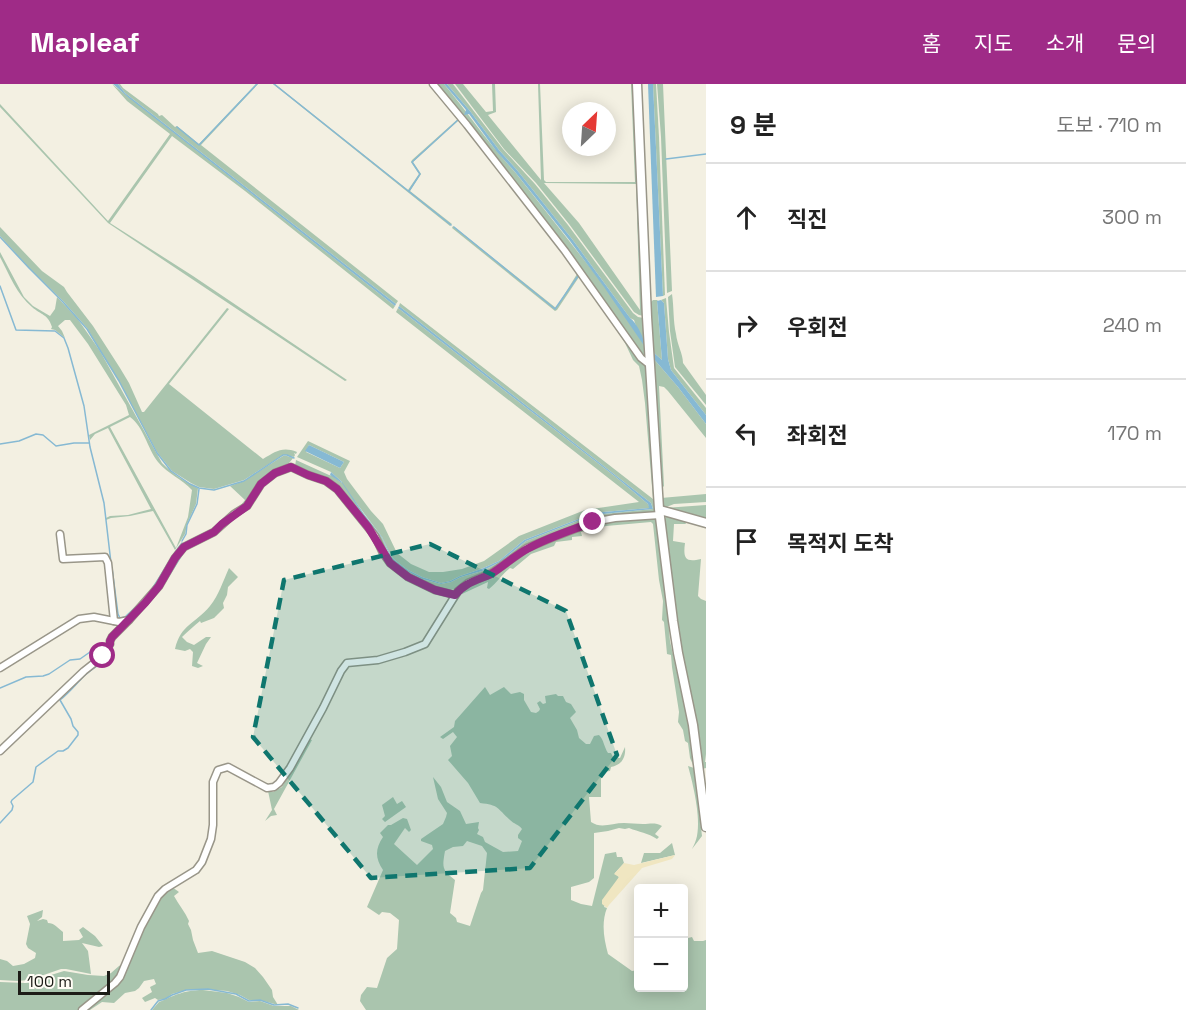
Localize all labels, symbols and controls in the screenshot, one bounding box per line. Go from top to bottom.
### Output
text: Mapleaf [30,24,140,60]
text: 홈 [922,30,941,57]
text: 지도 [974,30,1013,57]
text: 소개 [1046,30,1084,57]
text: 문의 [1117,30,1156,57]
north arrow [562,102,616,156]
text: 9 분 [730,108,777,142]
text: 도보 · 710 m [1057,112,1162,138]
icon: ahead [730,201,763,234]
text: 300 m [1102,204,1162,230]
text: 직진 [787,205,827,233]
icon: right [730,309,763,342]
text: 240 m [1103,312,1162,338]
text: 우회전 [787,313,848,341]
icon: left [730,417,763,450]
text: 170 m [1107,420,1162,446]
text: 좌회전 [787,421,848,449]
route end [579,508,605,534]
icon: arrive [730,525,763,558]
text: 목적지 도착 [787,529,894,557]
route start [89,642,115,668]
map controls [634,884,688,992]
button: + [634,884,688,938]
button: − [634,938,688,992]
scale bar [18,968,110,996]
text: 100 m [27,971,72,992]

